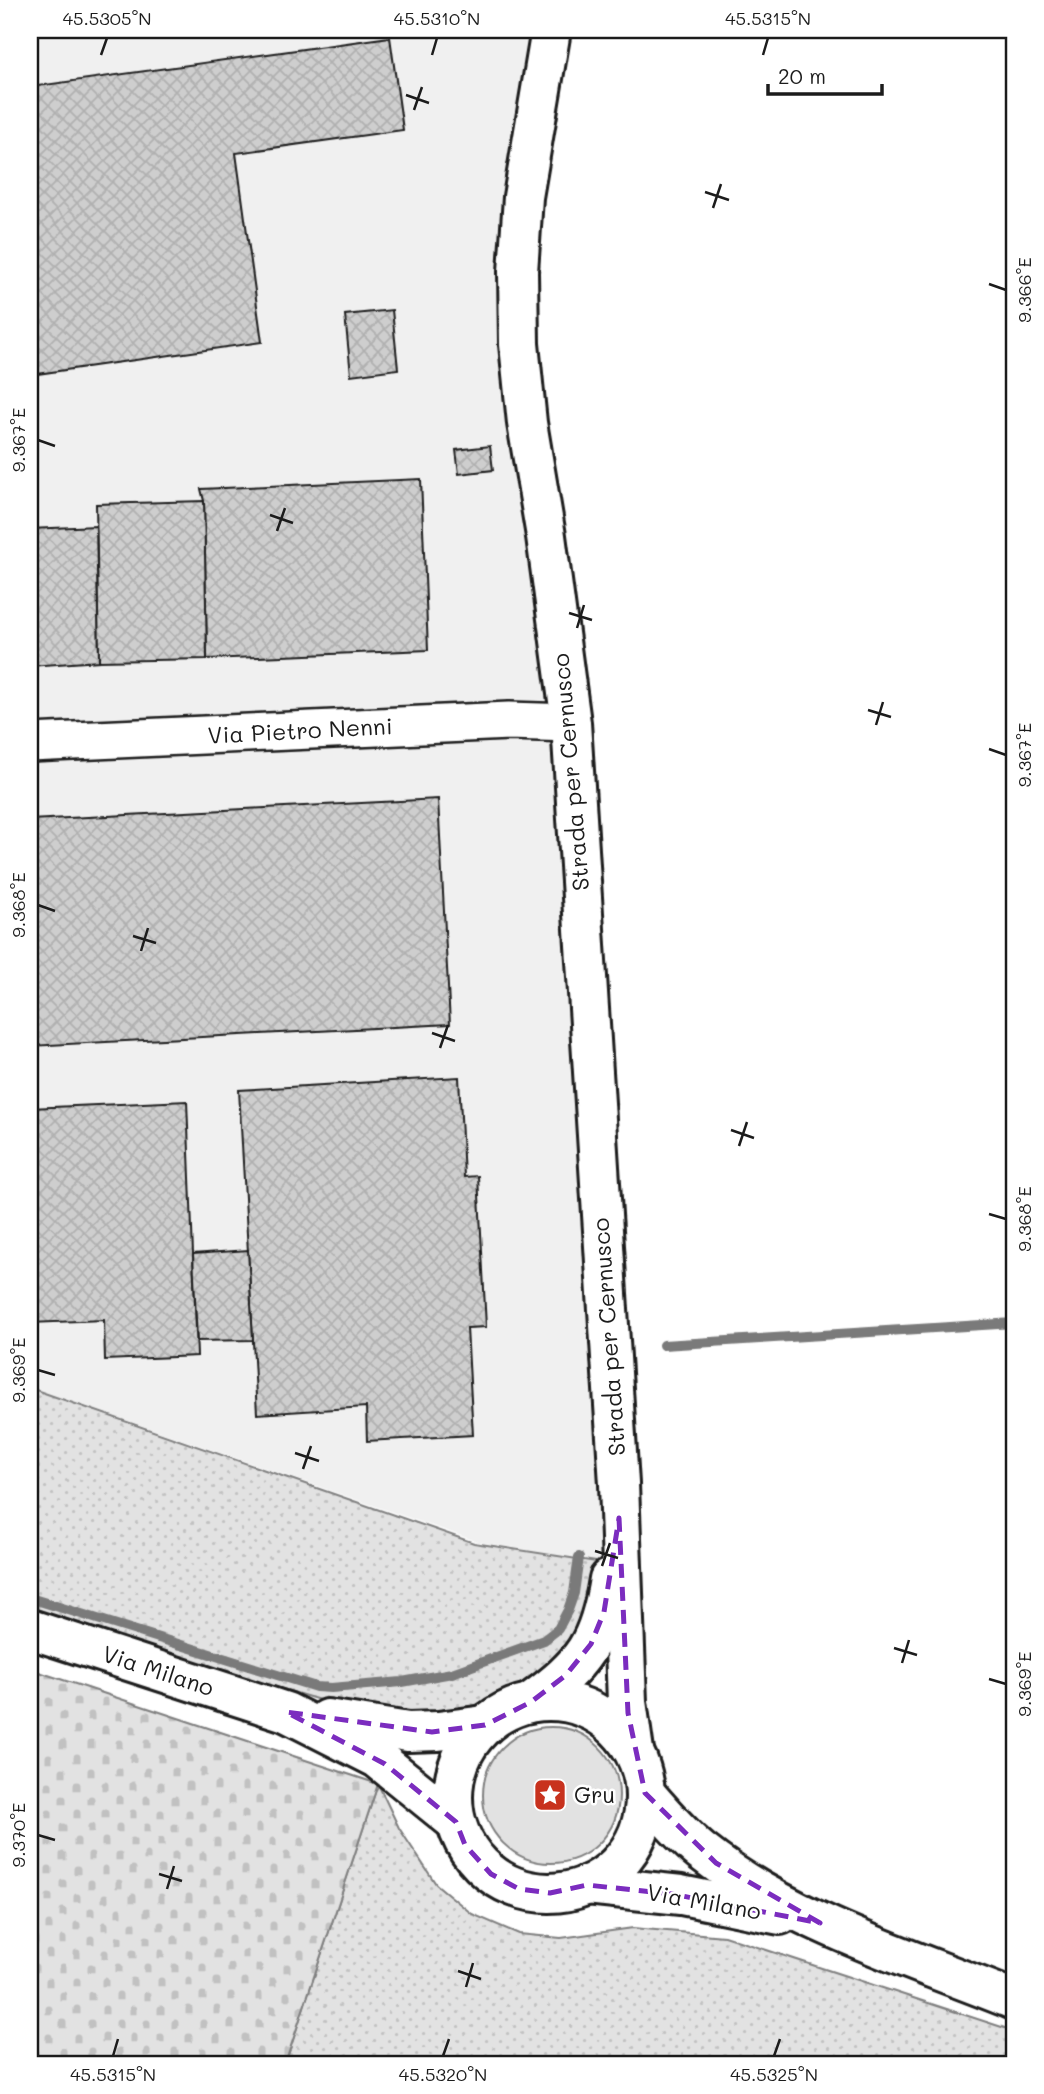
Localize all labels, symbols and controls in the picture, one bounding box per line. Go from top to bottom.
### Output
text: 45.5305°N [62,6,152,30]
text: 45.5310°N [394,6,480,30]
text: 45.5315°N [725,6,811,30]
scale bar [768,52,881,96]
text: 20 m [778,62,826,89]
text: 9.366°E [1012,257,1036,323]
text: 9.367°E [6,408,30,472]
street label: Strada per Cernusco [545,652,595,892]
street label: Via Pietro Nenni [207,710,393,750]
text: 9.367°E [1012,723,1036,787]
text: 9.368°E [6,872,30,938]
text: 9.368°E [1012,1186,1036,1252]
street label: Strada per Cernusco [585,1217,631,1457]
text: 9.369°E [6,1337,30,1403]
street label: Via Milano [99,1638,218,1702]
text: 9.369°E [1012,1651,1036,1717]
place icon: Gru [531,1776,569,1814]
place label: Gru [574,1779,615,1809]
text: 9.370°E [6,1803,30,1867]
street label: Via Milano [645,1876,764,1926]
text: 45.5315°N [70,2062,156,2086]
text: 45.5320°N [399,2062,487,2086]
text: 45.5325°N [730,2062,818,2086]

